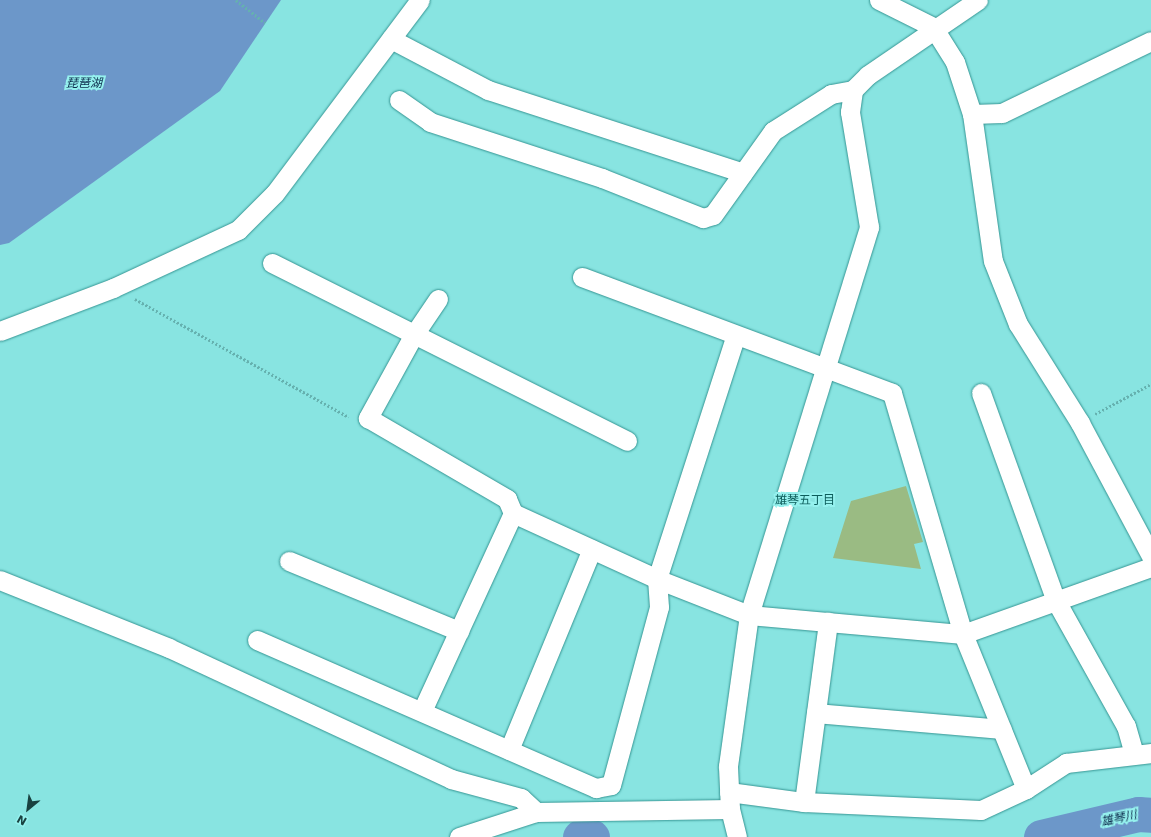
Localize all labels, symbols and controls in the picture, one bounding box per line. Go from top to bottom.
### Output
water label: 琵琶湖 [66,77,102,91]
district label: 雄琴五丁目 [775,494,835,508]
north arrow [8,789,48,829]
water label: 雄琴川 [1100,808,1138,830]
text: N [15,812,29,828]

